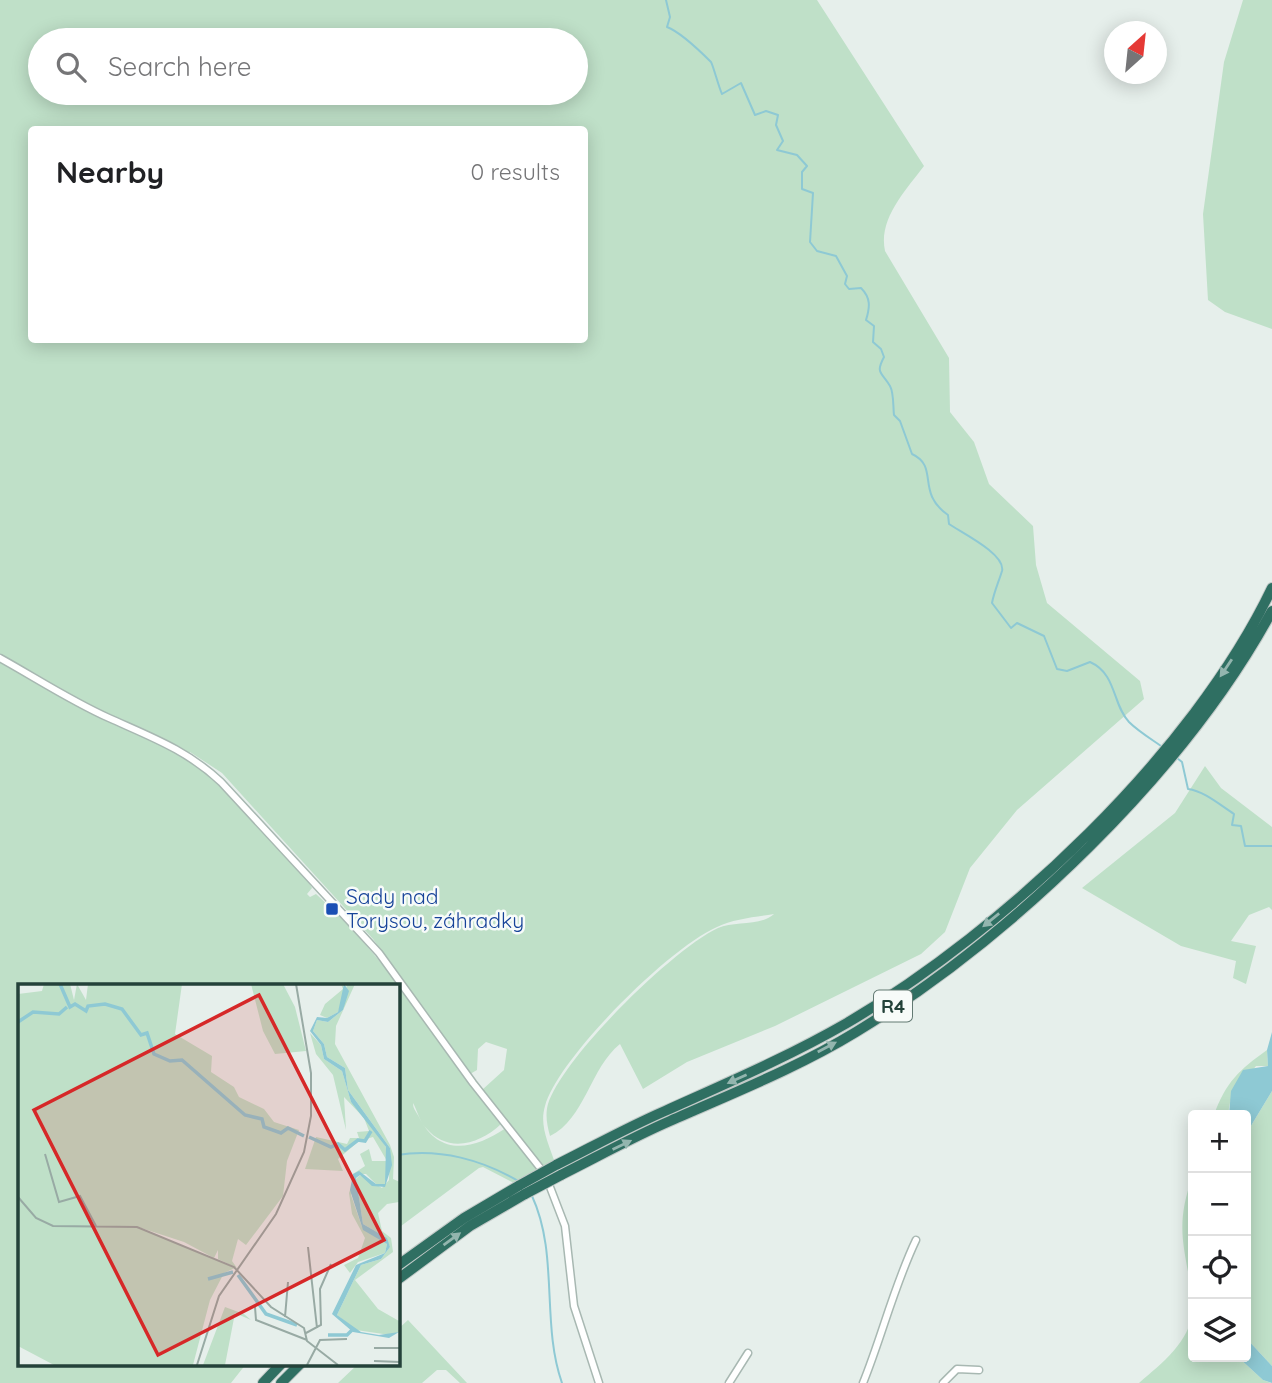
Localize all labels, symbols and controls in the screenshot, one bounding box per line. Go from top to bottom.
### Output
north arrow [1104,21,1167,84]
search box [28,28,588,105]
icon: search [52,48,90,86]
text: Search here [108,50,252,83]
text: Nearby [56,153,164,191]
text: 0 results [471,157,560,186]
one-way arrow [1219,659,1233,677]
place label: Sady nad Torysou, záhradky [346,883,524,933]
marker: Sady nad Torysou, záhradky [324,901,340,917]
one-way arrow [983,912,1001,927]
inset map [18,984,399,1366]
road number: R4 [874,990,912,1022]
one-way arrow [817,1041,837,1053]
one-way arrow [727,1073,747,1085]
map controls [1188,1110,1251,1362]
button: + [1188,1110,1251,1173]
one-way arrow [612,1139,632,1150]
button: − [1188,1173,1251,1236]
one-way arrow [443,1232,461,1246]
button: locate [1188,1236,1251,1299]
button: layers [1188,1299,1251,1362]

